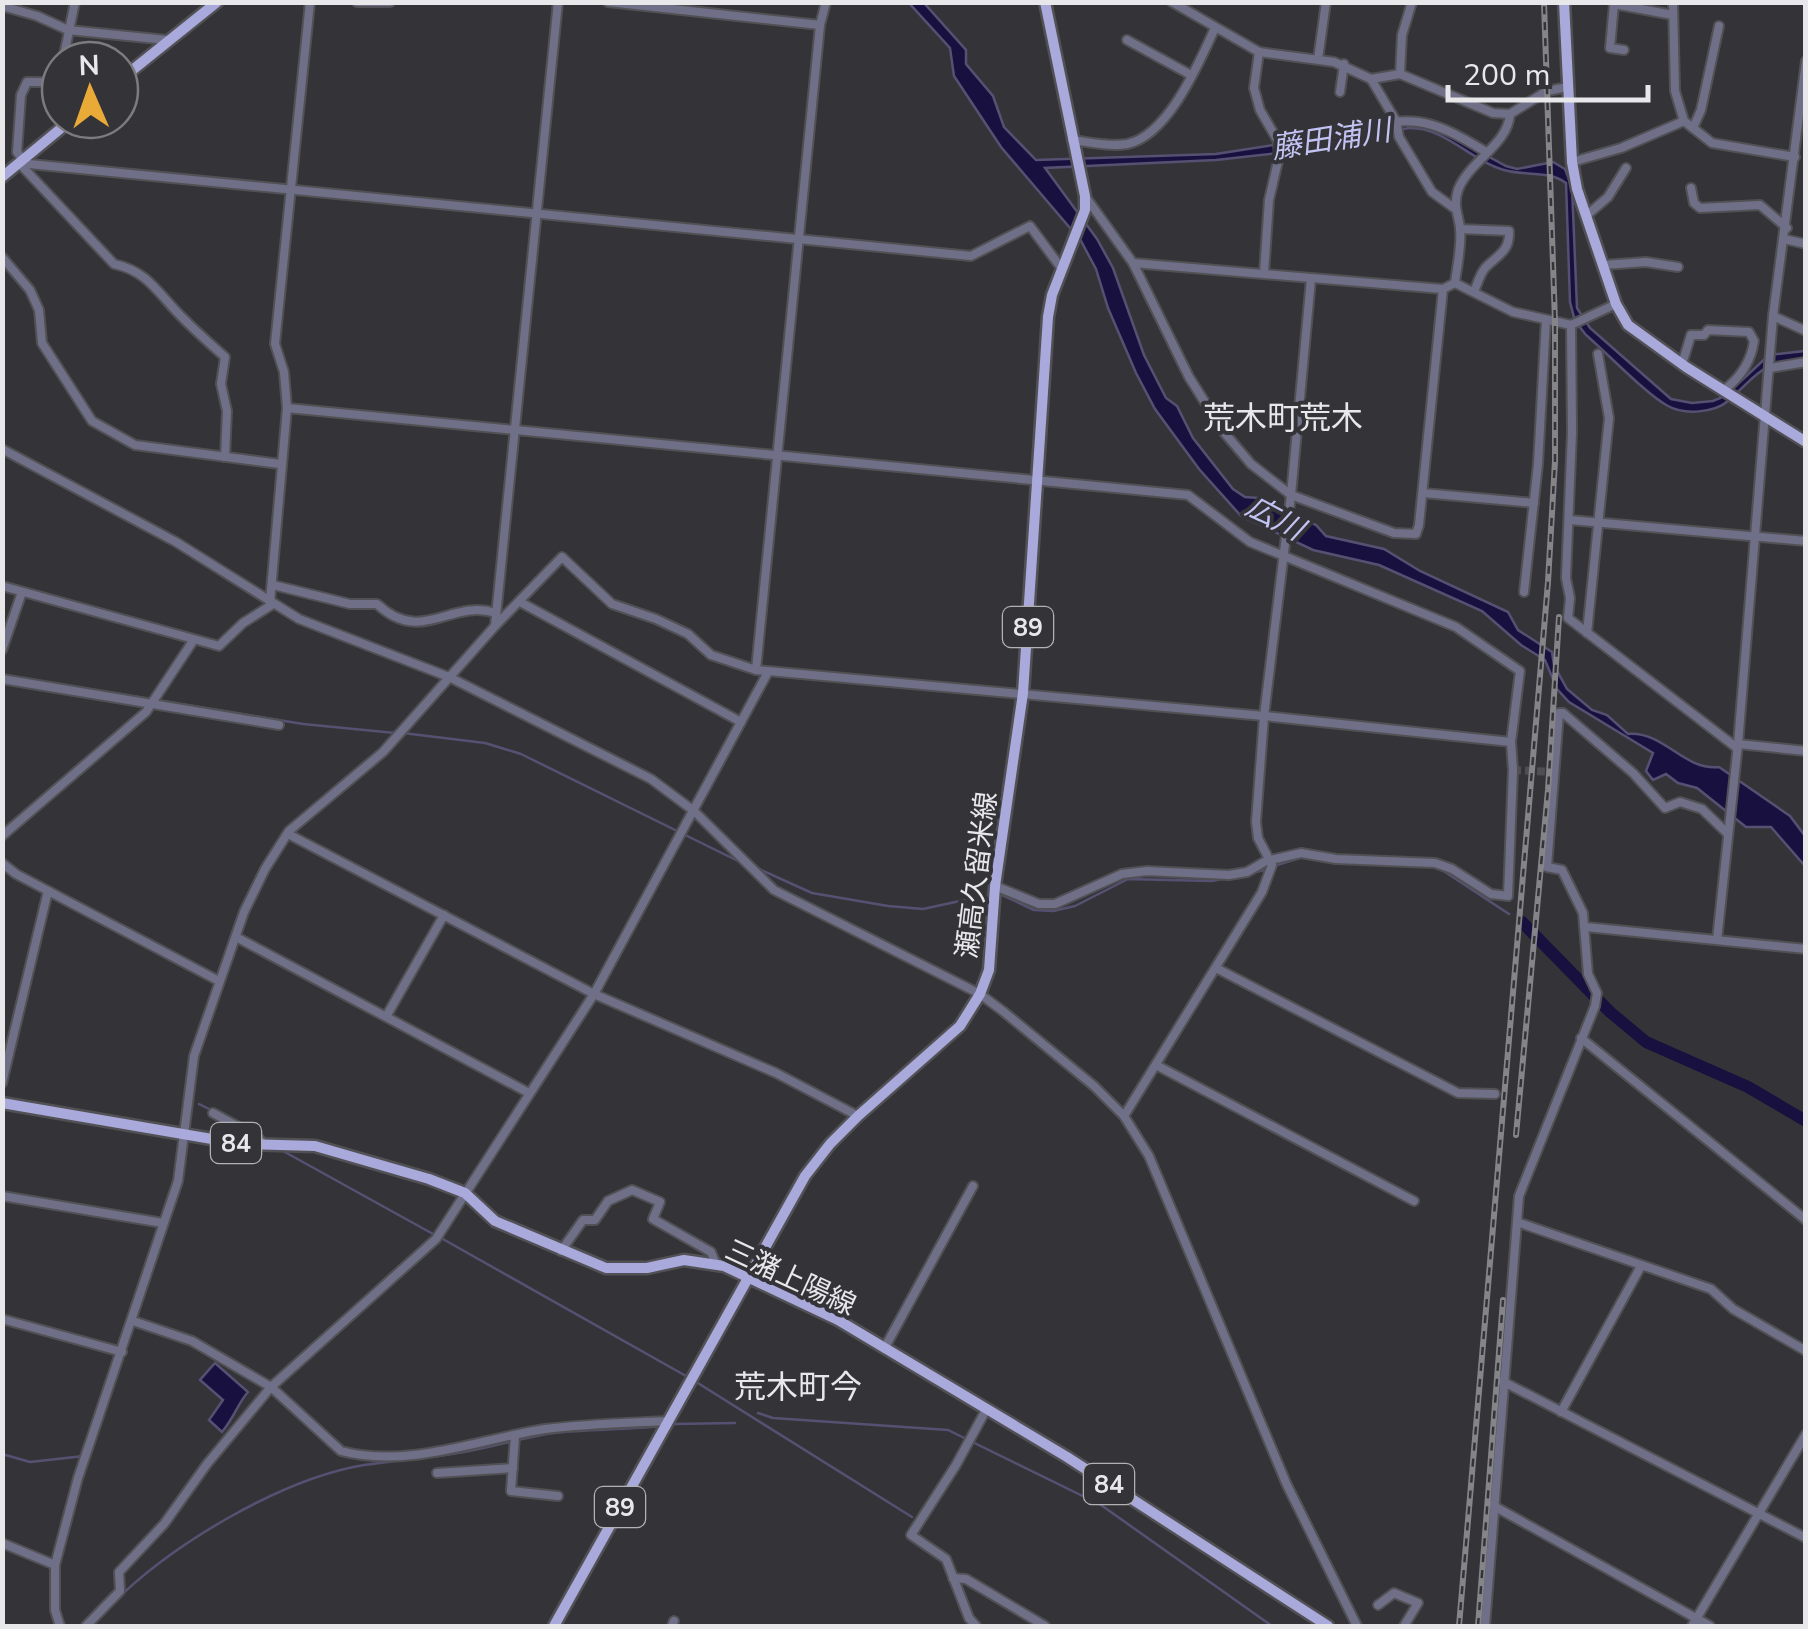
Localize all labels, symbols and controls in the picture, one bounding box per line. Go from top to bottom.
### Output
north arrow [40,40,140,140]
scale bar [1448,40,1648,102]
text: N [78,47,100,85]
text: 200 m [1463,55,1550,96]
water label: 藤田浦川 [1269,109,1397,169]
district label: 荒木町荒木 [1203,397,1363,440]
water label: 広川 [1239,486,1314,552]
road number: 89 [1003,607,1053,647]
street label: 瀬高久留米線 [948,789,1006,961]
road number: 84 [211,1123,261,1163]
street label: 三潴上陽線 [719,1231,862,1325]
district label: 荒木町今 [734,1366,862,1409]
road number: 84 [1084,1464,1134,1504]
road number: 89 [595,1487,645,1527]

